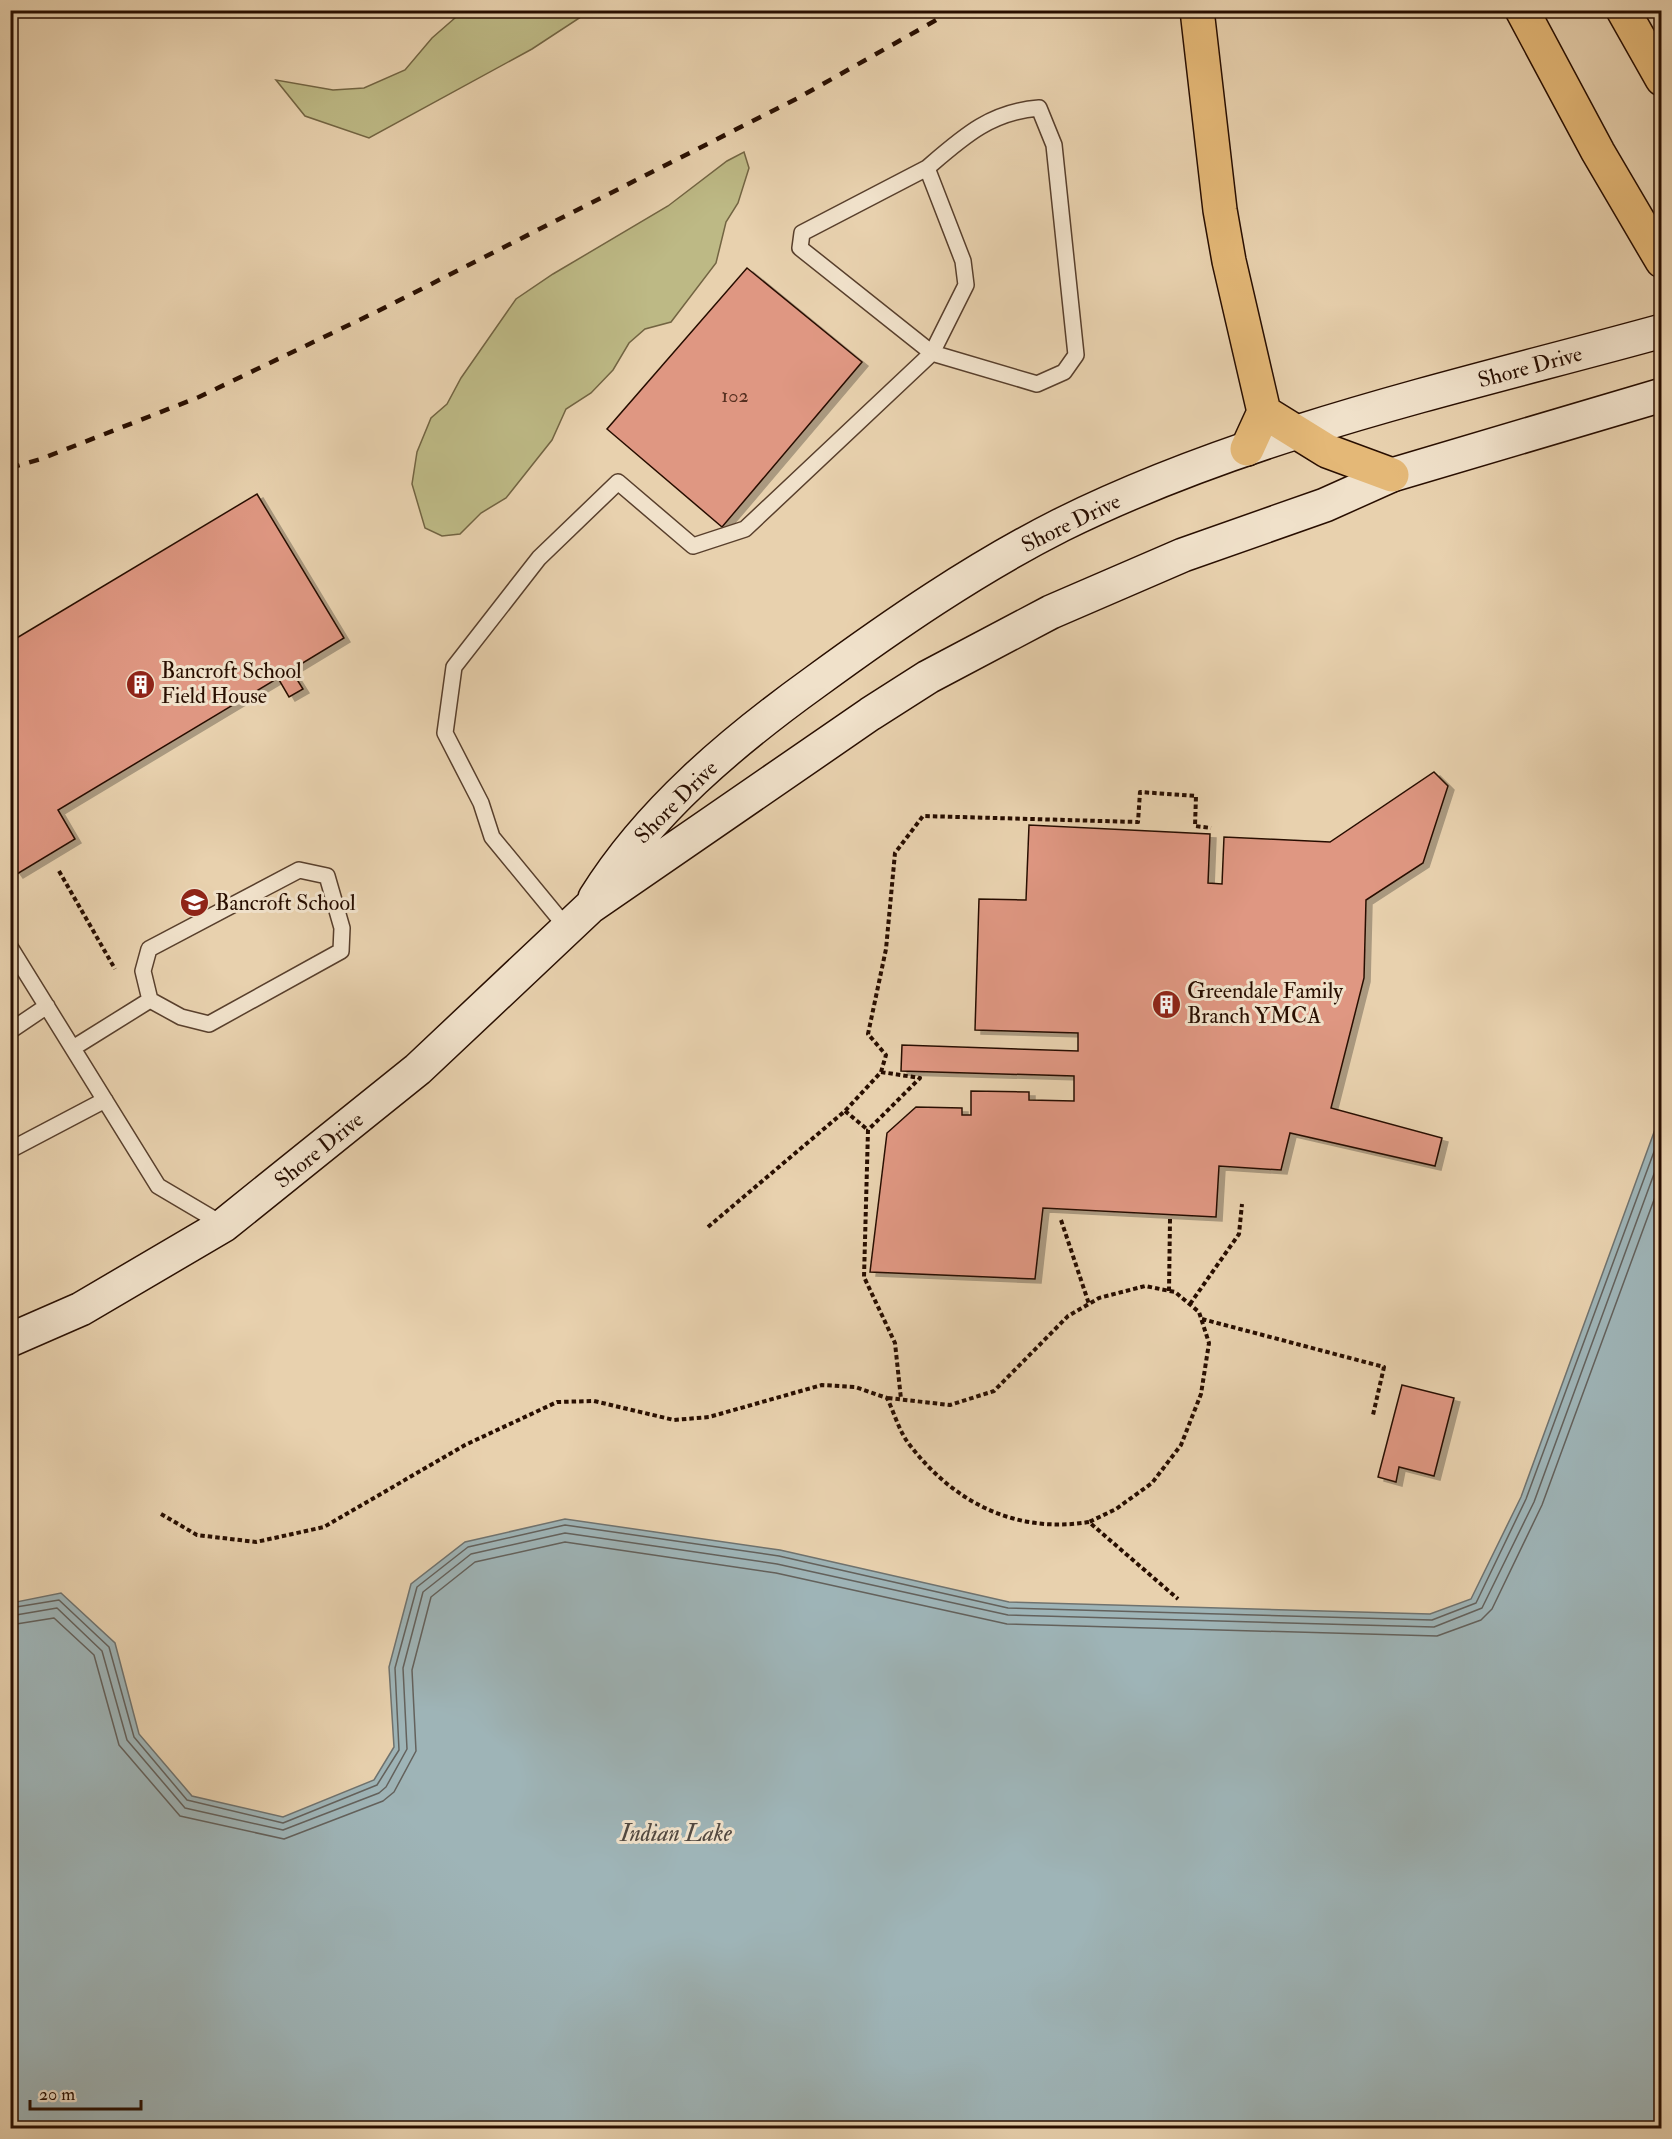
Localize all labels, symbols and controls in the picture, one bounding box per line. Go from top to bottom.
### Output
street label: Shore Drive [1475,340,1585,394]
house number: 102 [721,383,749,408]
street label: Shore Drive [1017,487,1125,559]
place label: Bancroft School Field House [161,657,302,710]
building icon: Bancroft School Field House [124,668,156,700]
street label: Shore Drive [628,754,724,850]
school or university icon: Bancroft School [178,887,210,919]
place label: Bancroft School [215,889,356,917]
place label: Greendale Family Branch YMCA [1187,977,1343,1030]
building icon: Greendale Family Branch YMCA [1150,988,1182,1020]
street label: Shore Drive [269,1106,369,1194]
water label: Indian Lake [618,1818,733,1849]
scale bar [30,2073,141,2111]
text: 20 m [39,2083,75,2106]

